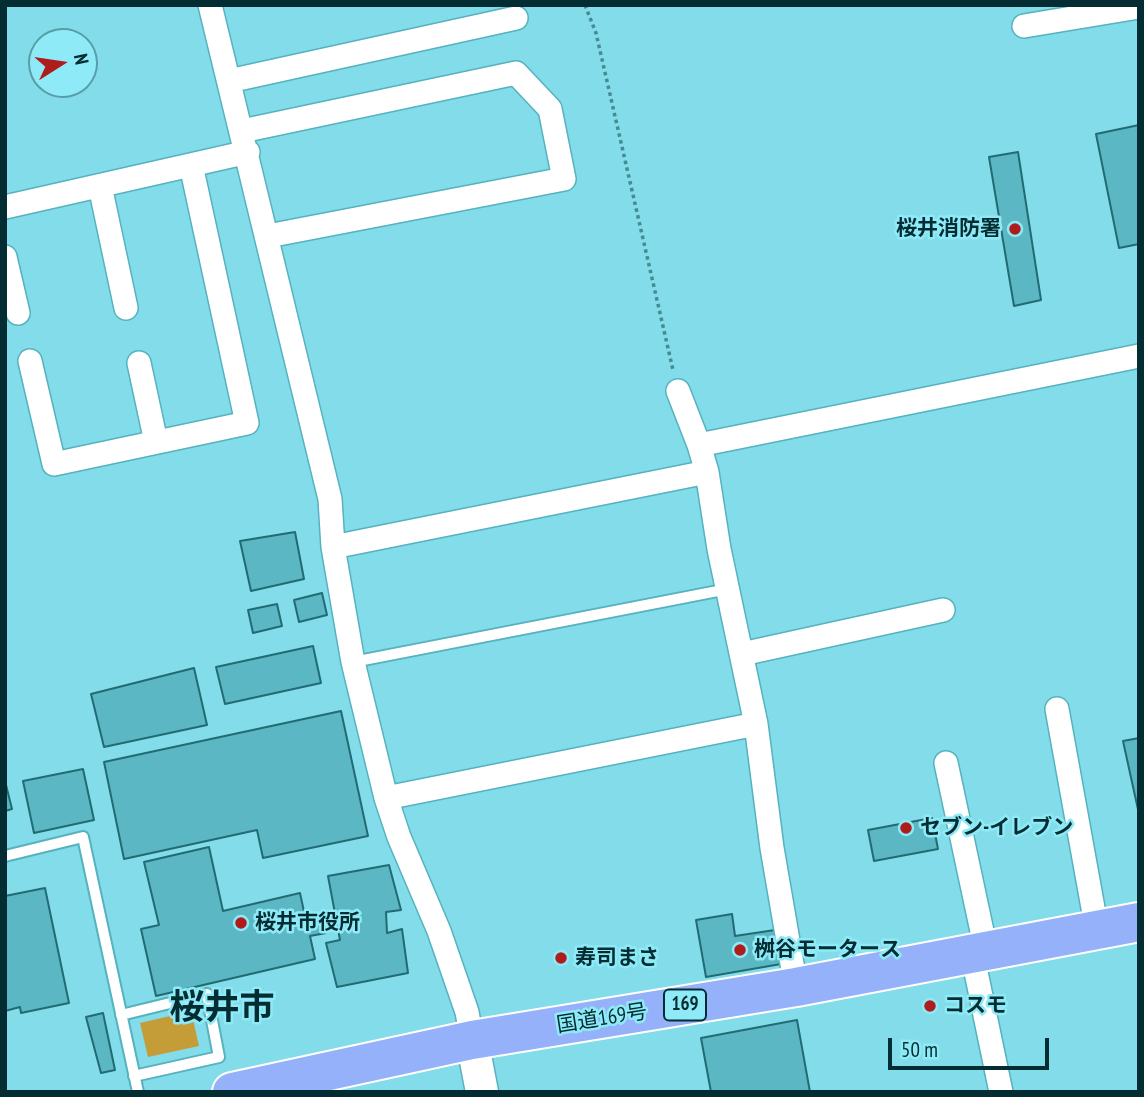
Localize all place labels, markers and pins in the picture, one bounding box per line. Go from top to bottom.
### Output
place label: 桜井消防署 [896,216,1001,242]
marker: 桜井消防署 [1007,221,1023,237]
place label: セブン-イレブン [920,815,1073,841]
marker: セブン-イレブン [898,820,914,836]
place label: 桜井市役所 [255,910,360,936]
marker: 桜井市役所 [233,915,249,931]
place label: 桝谷モータース [754,937,901,963]
marker: 桝谷モータース [732,942,748,958]
place label: 寿司まさ [575,945,659,971]
marker: 寿司まさ [553,950,569,966]
place label: コスモ [944,993,1007,1019]
marker: コスモ [922,998,938,1014]

